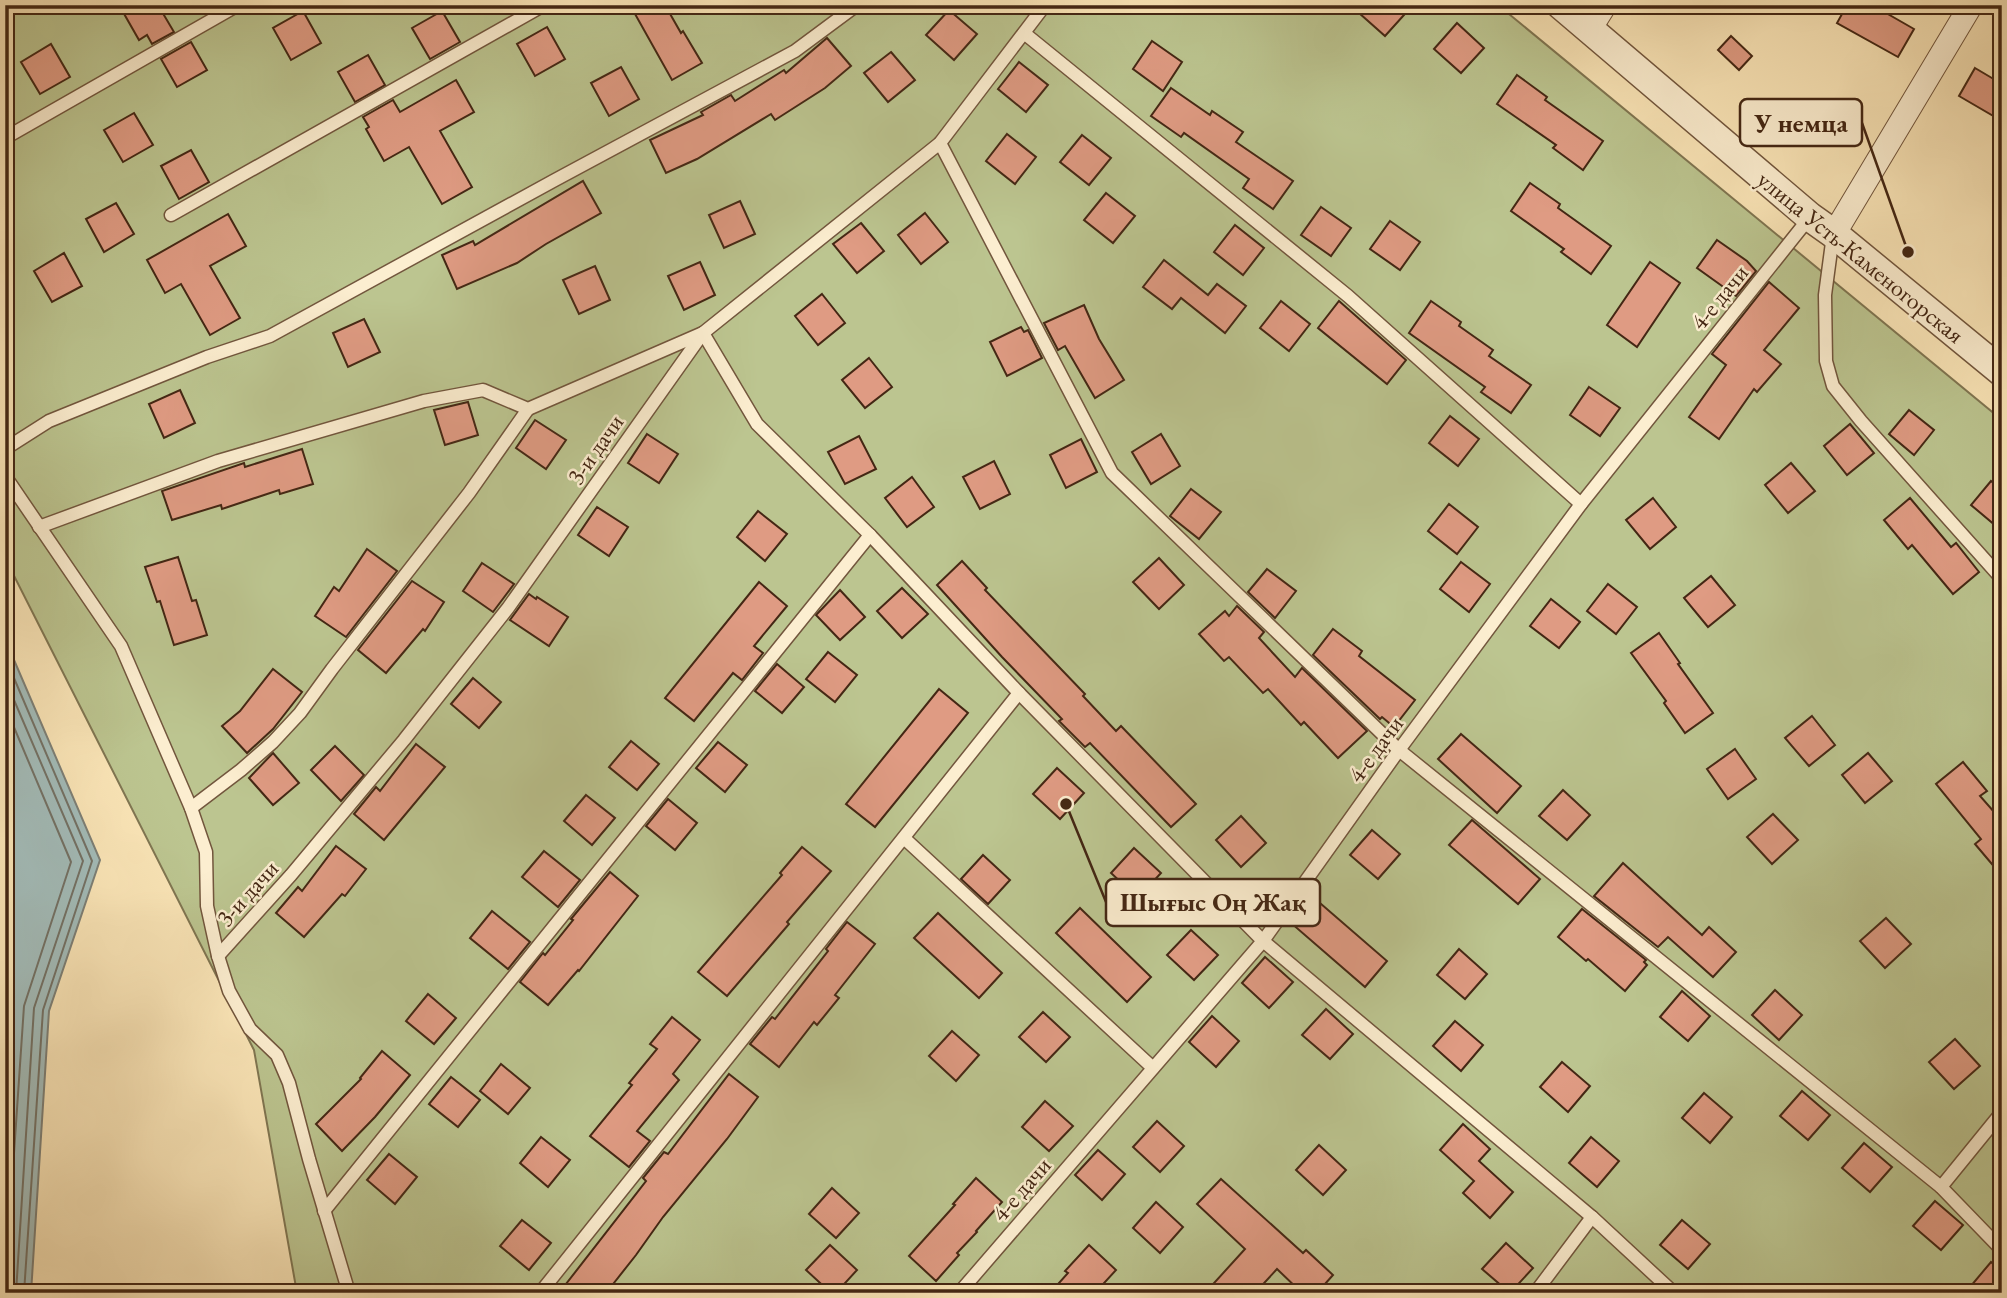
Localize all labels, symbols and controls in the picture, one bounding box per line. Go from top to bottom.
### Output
callout: У немца [1740,99,1862,146]
text: У немца [1753,106,1848,140]
street label: улица Усть-Каменогорская [1751,164,1971,350]
street label: 4-е дачи [1683,258,1755,336]
street label: 3-и дачи [560,407,631,490]
street label: 4-е дачи [1340,709,1410,789]
street label: 3-и дачи [209,853,285,933]
callout: Шығыс Оң Жақ [1106,879,1320,926]
text: Шығыс Оң Жақ [1120,885,1307,919]
street label: 4-е дачи [984,1150,1058,1228]

